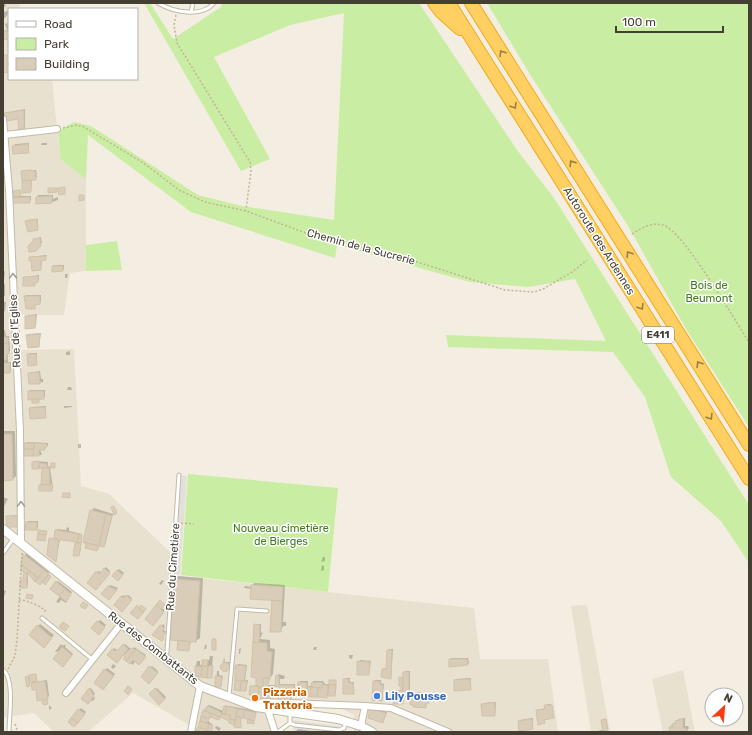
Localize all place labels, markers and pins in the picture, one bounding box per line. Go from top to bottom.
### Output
place label: Pizzeria Trattoria [263,686,312,712]
place label: Lily Pousse [385,690,447,703]
marker: Lily Pousse [372,691,382,701]
marker: Pizzeria Trattoria [250,693,260,703]

